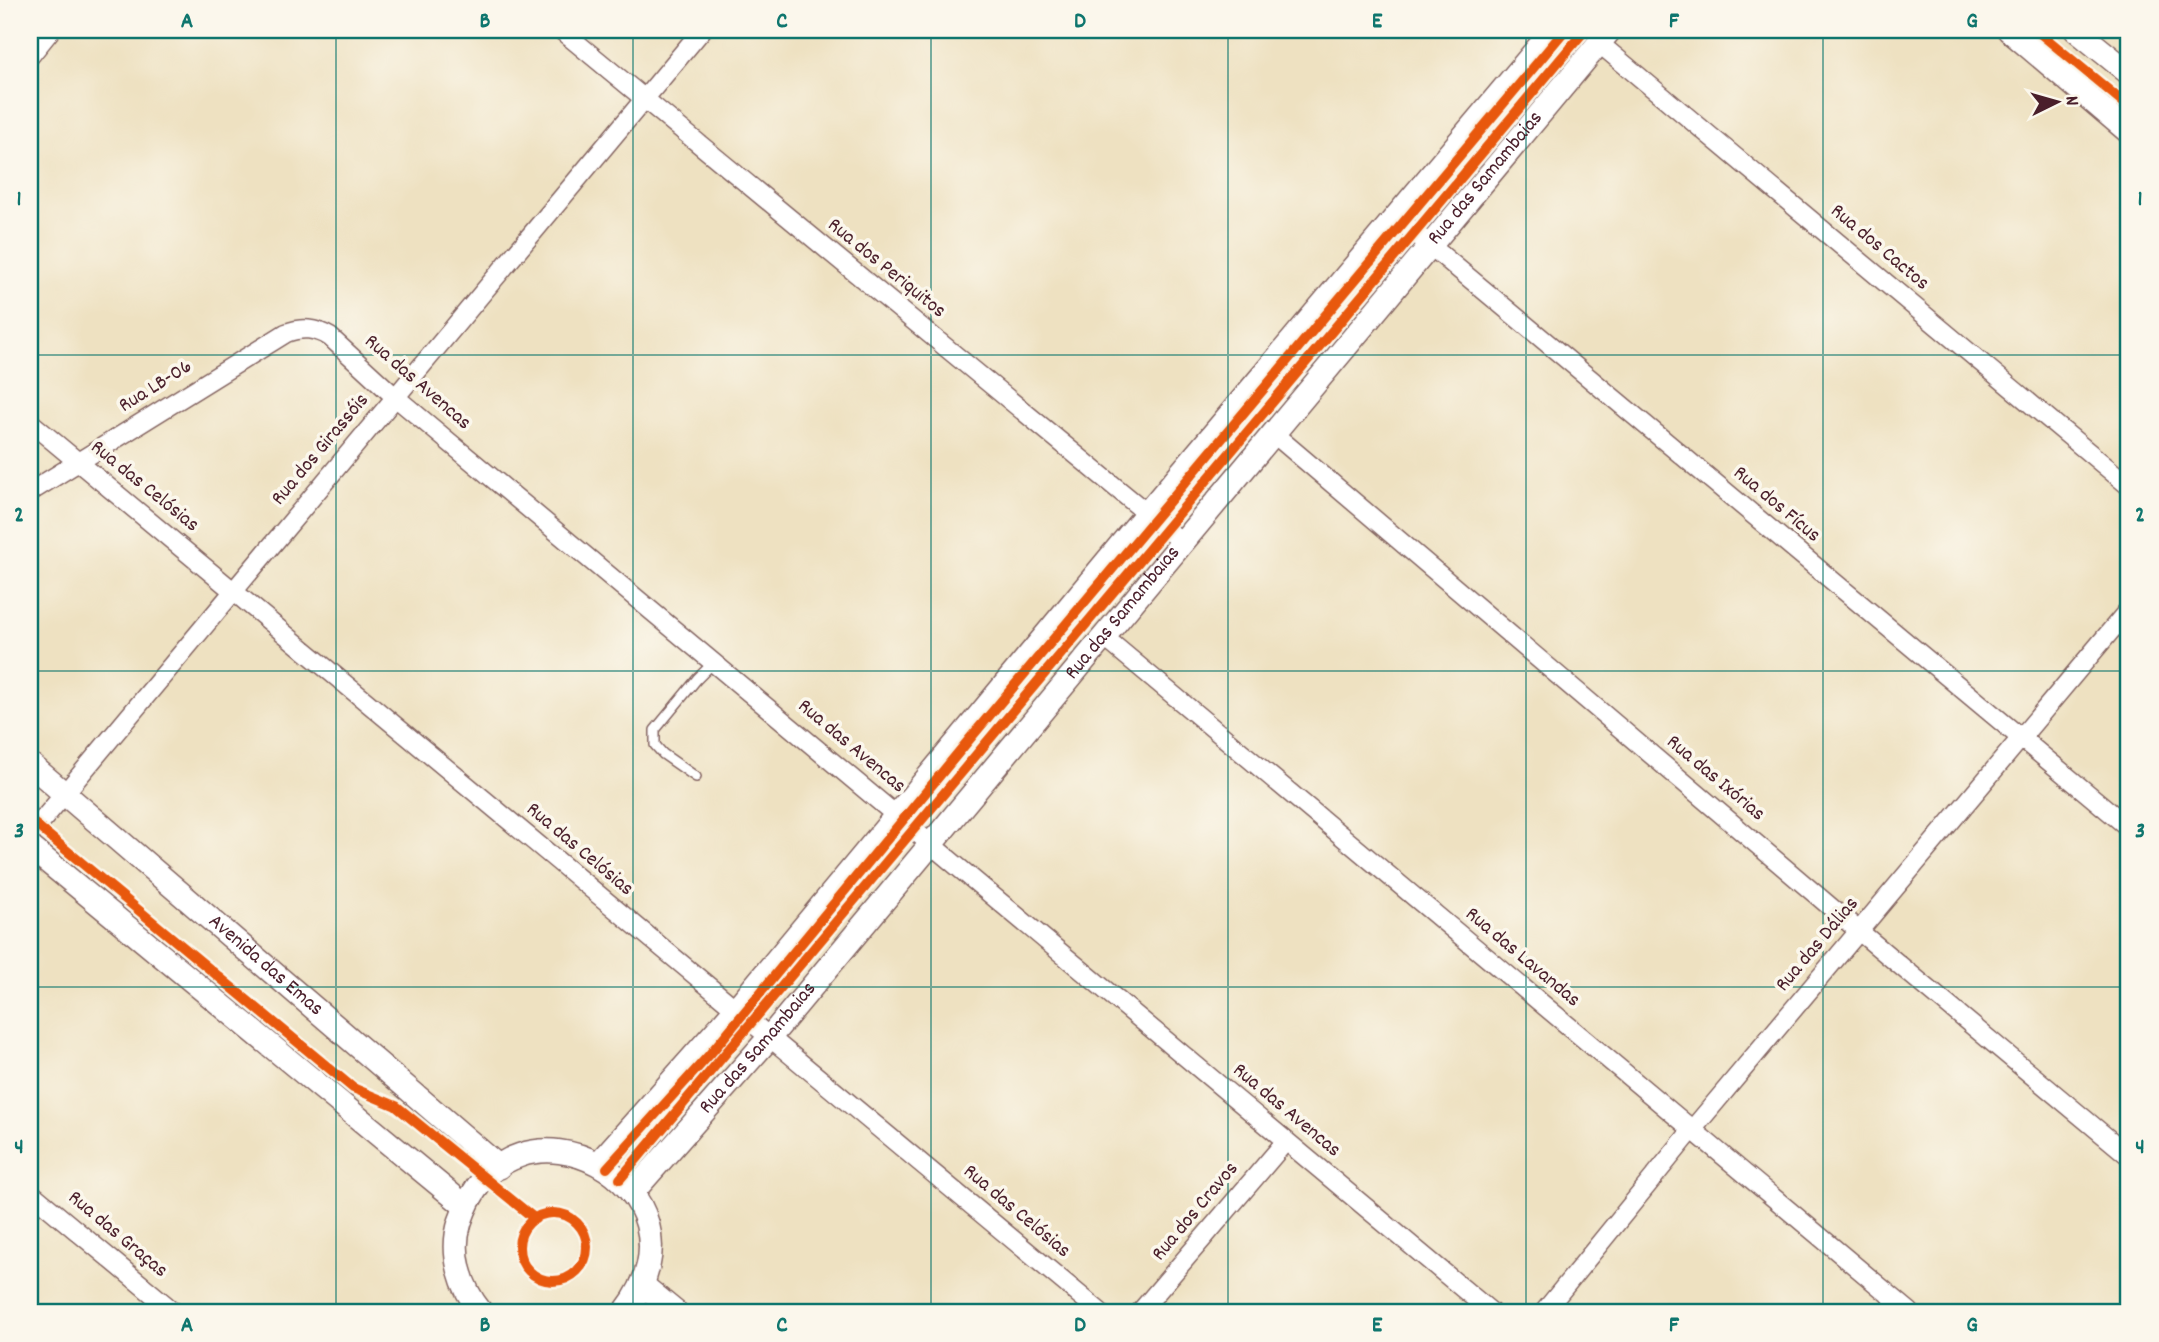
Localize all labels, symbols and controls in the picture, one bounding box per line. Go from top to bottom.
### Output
text: A [181,6,193,39]
text: B [480,6,491,39]
text: C [776,6,788,39]
text: D [1074,6,1086,39]
text: E [1372,6,1383,39]
text: F [1669,6,1680,39]
text: G [1966,6,1978,39]
north arrow [2022,66,2092,136]
text: N [2057,95,2084,107]
street label: Rua das Samambaias [1421,105,1551,252]
text: 1 [16,184,22,217]
text: 1 [2137,184,2143,217]
street label: Rua dos Cactos [1823,197,1935,299]
street label: Rua dos Periquitos [820,212,952,326]
street label: Rua das Avencas [357,328,477,438]
street label: Rua LB-06 [114,353,198,421]
street label: Rua dos Girassóis [265,387,377,513]
street label: Rua das Celósias [83,434,205,540]
street label: Rua dos Fícus [1726,459,1826,551]
text: 2 [14,500,24,533]
text: 2 [2135,500,2145,533]
street label: Rua das Samambaias [1059,540,1188,687]
street label: Rua das Avencas [790,693,912,801]
street label: Rua das Ixórias [1659,729,1771,829]
street label: Rua das Celósias [519,796,639,904]
text: 3 [14,816,24,849]
text: 3 [2135,816,2145,849]
street label: Rua das Dálias [1769,891,1867,999]
street label: Rua das Lavandas [1458,901,1586,1015]
street label: Avenida das Emas [201,908,329,1024]
street label: Rua das Samambaias [693,976,824,1122]
street label: Rua das Avencas [1225,1057,1347,1165]
text: 4 [14,1132,24,1165]
text: 4 [2135,1132,2145,1165]
street label: Rua dos Cravos [1145,1156,1247,1268]
street label: Rua das Celósias [956,1158,1076,1266]
street label: Rua das Graças [60,1184,174,1286]
text: A [181,1310,193,1342]
text: B [480,1310,491,1342]
text: C [776,1310,788,1342]
text: D [1074,1310,1086,1342]
text: E [1372,1310,1383,1342]
text: F [1669,1310,1680,1342]
text: G [1966,1310,1978,1342]

